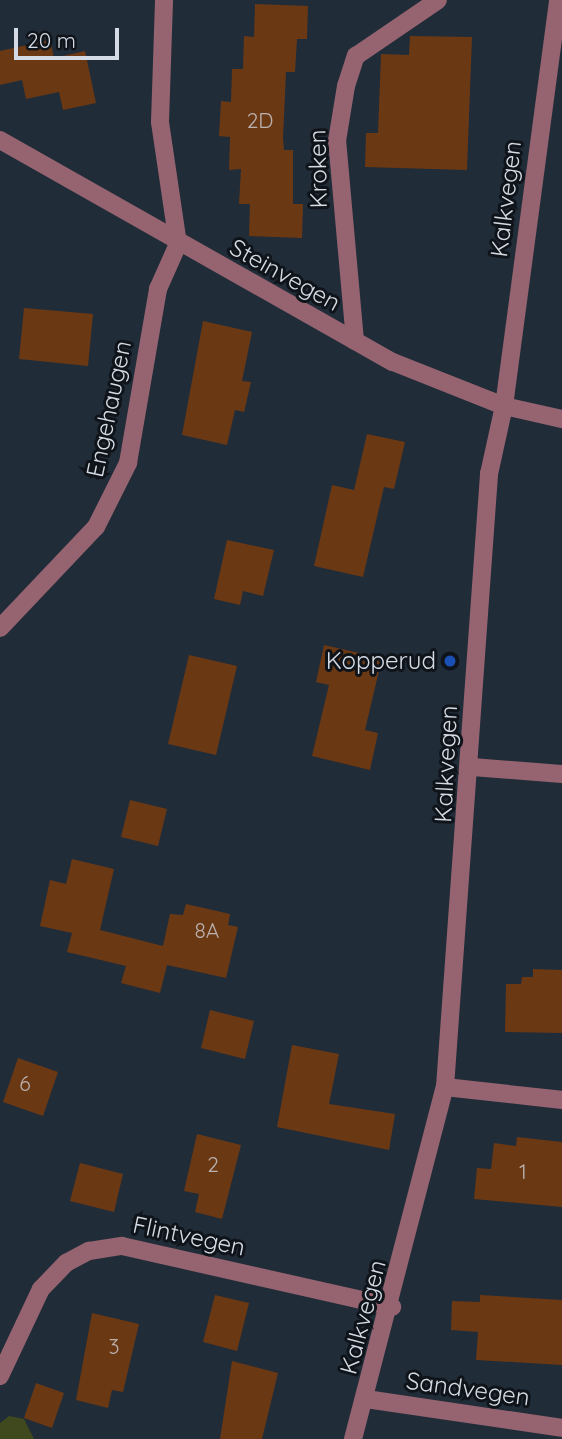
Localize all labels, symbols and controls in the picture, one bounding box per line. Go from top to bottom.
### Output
scale bar [18,14,122,58]
text: 20 m [27,27,76,53]
house number: 2D [247,107,273,133]
street label: Kroken [303,129,333,209]
street label: Kalkvegen [485,139,527,259]
street label: Steinvegen [225,233,345,317]
street label: Engehaugen [80,338,138,480]
place label: Kopperud [326,647,436,675]
marker: Kopperud [442,653,458,669]
street label: Kalkvegen [429,705,463,823]
house number: 8A [195,917,219,943]
house number: 6 [19,1070,31,1096]
house number: 2 [207,1151,219,1177]
house number: 1 [519,1158,527,1184]
street label: Flintvegen [130,1210,248,1262]
street label: Kalkvegen [334,1257,392,1377]
house number: 3 [108,1333,120,1359]
street label: Sandvegen [404,1366,532,1412]

